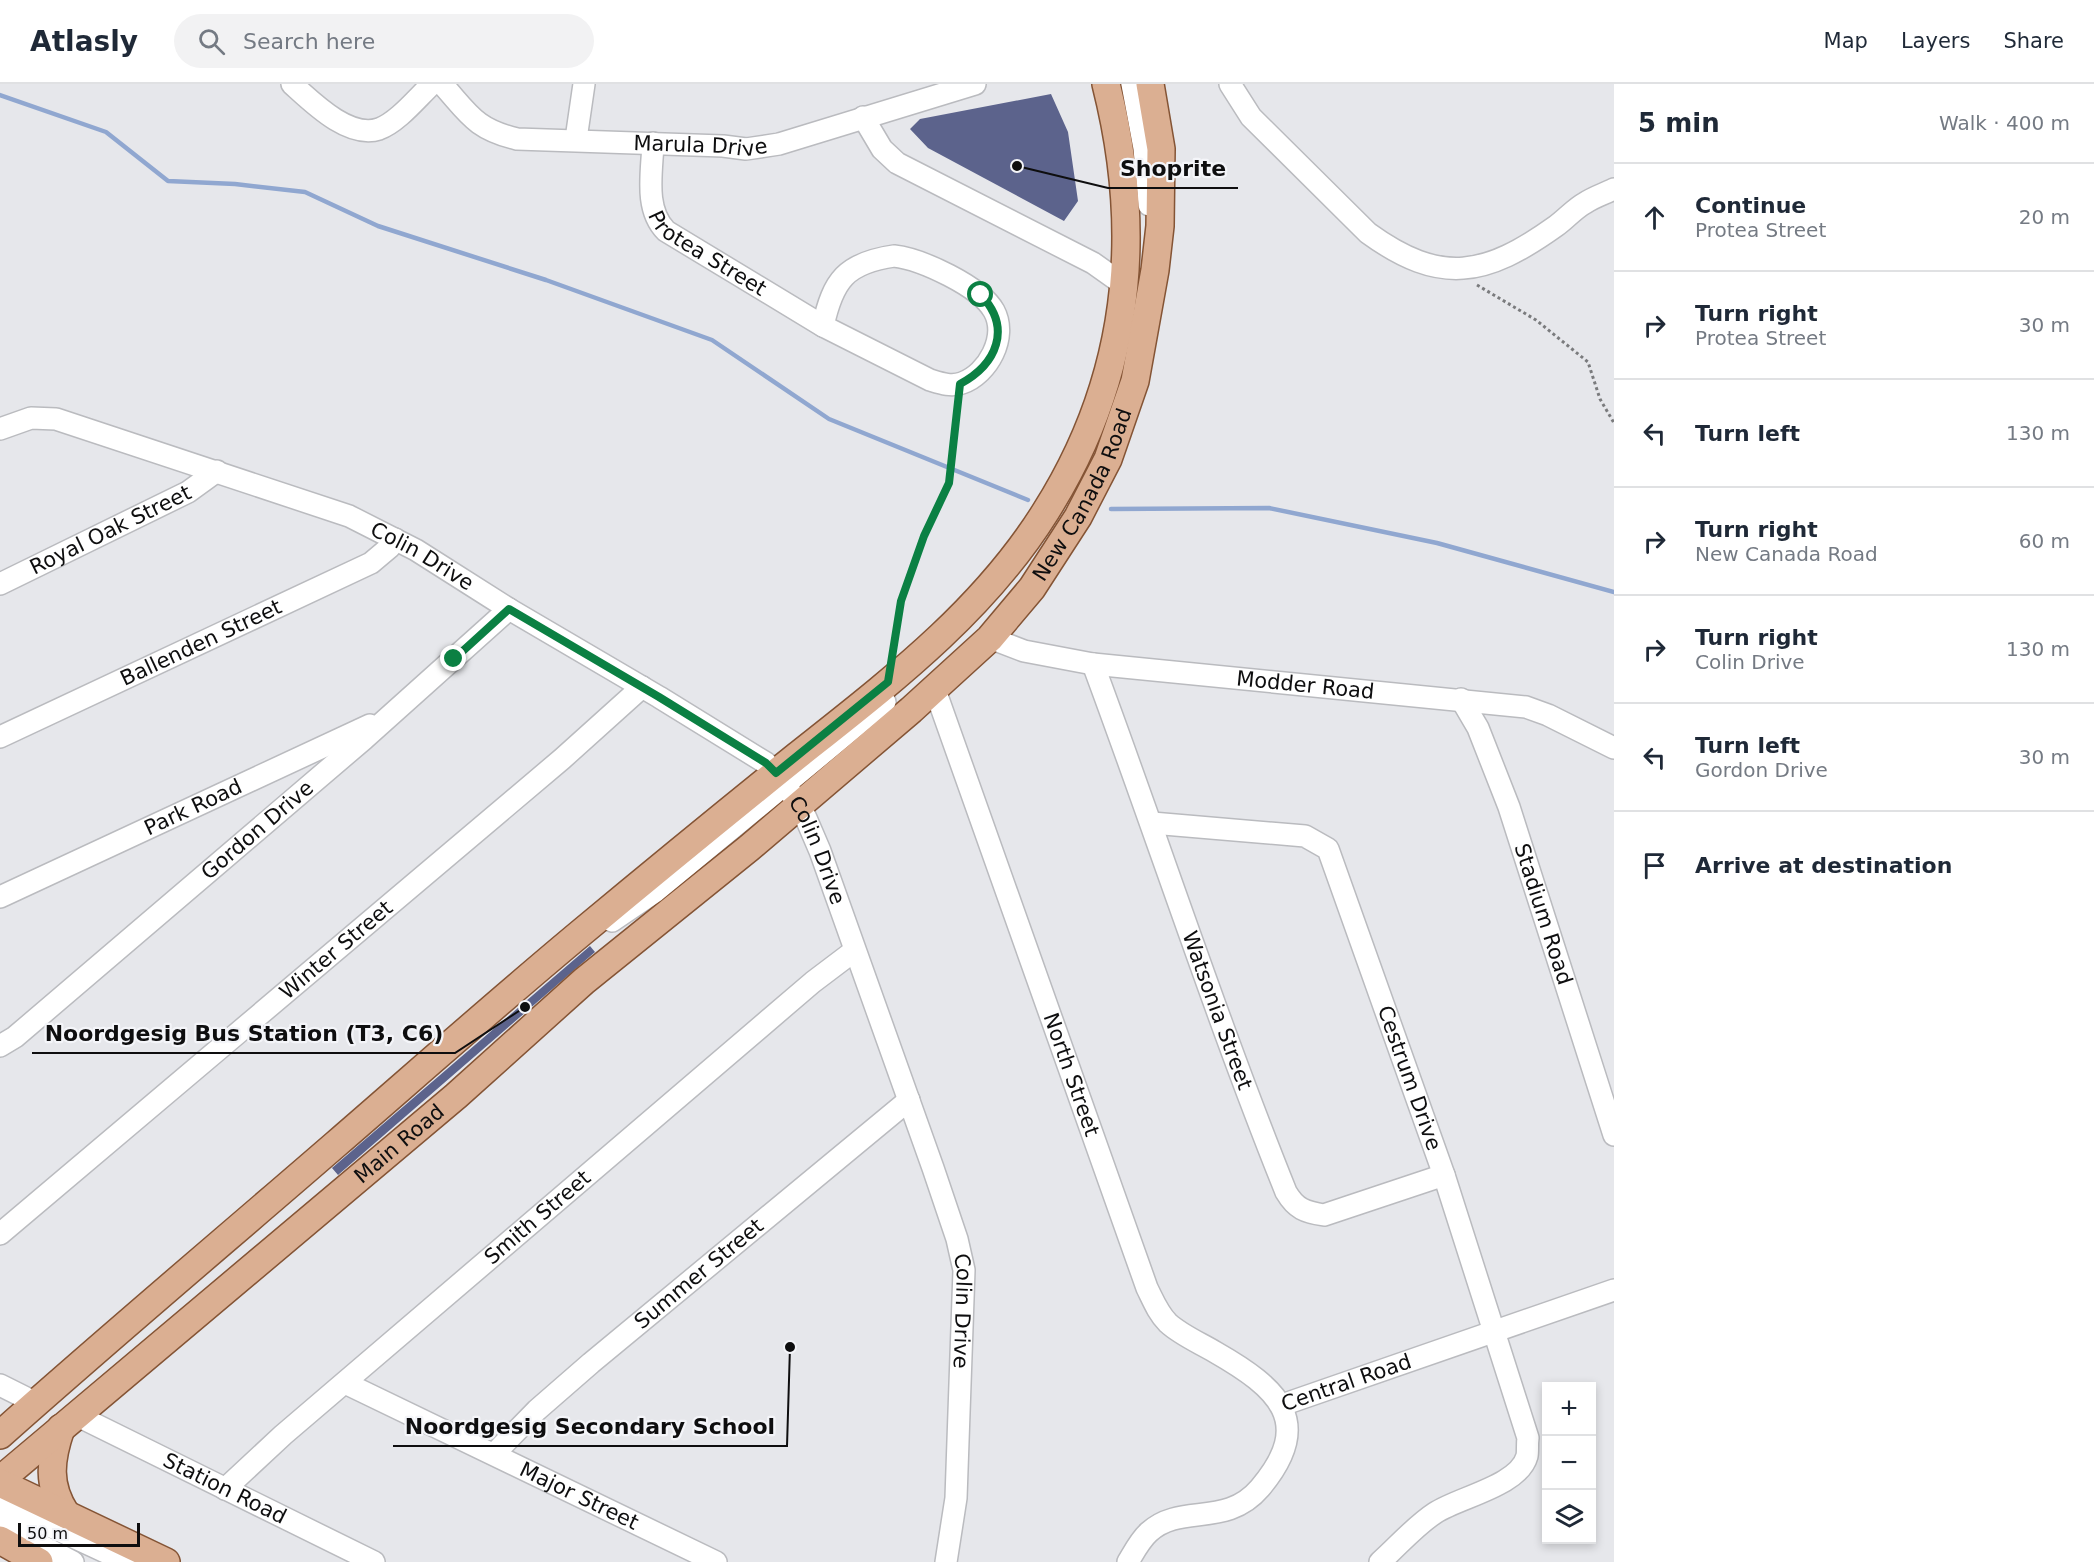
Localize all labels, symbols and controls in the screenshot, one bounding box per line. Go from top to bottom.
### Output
search box [174,14,594,68]
text: Atlasly [30,25,138,58]
icon: search [195,25,228,58]
text: Search here [243,29,375,54]
text: Map [1824,29,1868,53]
text: Layers [1901,29,1970,53]
text: Share [2003,29,2064,53]
text: 5 min [1638,108,1720,138]
text: Walk · 400 m [1939,111,2070,135]
street label: Marula Drive [633,131,769,161]
callout: Shoprite [1108,148,1238,188]
text: Shoprite [1120,156,1226,181]
text: Continue [1695,193,1806,218]
icon: ahead [1638,201,1671,234]
text: 20 m [2019,205,2070,229]
street label: Protea Street [643,207,771,301]
text: Protea Street [1695,218,1826,242]
route start [967,281,993,307]
text: Turn right [1695,301,1818,326]
icon: right [1638,309,1671,342]
text: 30 m [2019,313,2070,337]
text: Protea Street [1695,326,1826,350]
street label: New Canada Road [1028,405,1137,585]
icon: left [1638,417,1671,450]
text: Turn left [1695,421,1800,446]
text: 130 m [2006,421,2070,445]
street label: Royal Oak Street [26,480,195,579]
street label: Colin Drive [367,517,478,595]
text: Turn right [1695,517,1818,542]
icon: right [1638,525,1671,558]
text: 60 m [2019,529,2070,553]
text: New Canada Road [1695,542,1878,566]
street label: Ballenden Street [117,595,285,691]
text: Turn right [1695,625,1818,650]
icon: right [1638,633,1671,666]
text: 130 m [2006,637,2070,661]
route end [440,645,466,671]
text: Colin Drive [1695,650,1805,674]
street label: Modder Road [1235,666,1376,704]
text: Turn left [1695,733,1800,758]
icon: left [1638,741,1671,774]
text: 30 m [2019,745,2070,769]
text: Gordon Drive [1695,758,1828,782]
street label: Park Road [141,774,246,840]
street label: Gordon Drive [196,776,318,885]
street label: Colin Drive [784,792,850,908]
street label: Stadium Road [1509,841,1577,988]
icon: arrive [1638,849,1671,882]
text: Arrive at destination [1695,853,1952,878]
street label: Winter Street [275,896,397,1004]
street label: Watsonia Street [1178,928,1257,1093]
street label: Cestrum Drive [1373,1002,1446,1154]
street label: North Street [1038,1010,1104,1139]
callout: Noordgesig Bus Station (T3, C6) [32,1013,455,1053]
text: Noordgesig Bus Station (T3, C6) [45,1021,443,1046]
street label: Main Road [350,1099,449,1188]
street label: Smith Street [480,1166,595,1269]
street label: Summer Street [630,1214,768,1334]
street label: Colin Drive [949,1251,976,1369]
street label: Central Road [1278,1349,1414,1416]
map controls [1542,1382,1596,1544]
button: + [1542,1382,1596,1436]
callout: Noordgesig Secondary School [393,1406,787,1446]
text: Noordgesig Secondary School [405,1414,775,1439]
button: − [1542,1436,1596,1490]
street label: Station Road [159,1448,290,1529]
street label: Major Street [516,1457,642,1535]
button: layers [1542,1490,1596,1544]
scale bar [18,1520,140,1548]
text: 50 m [27,1524,68,1543]

